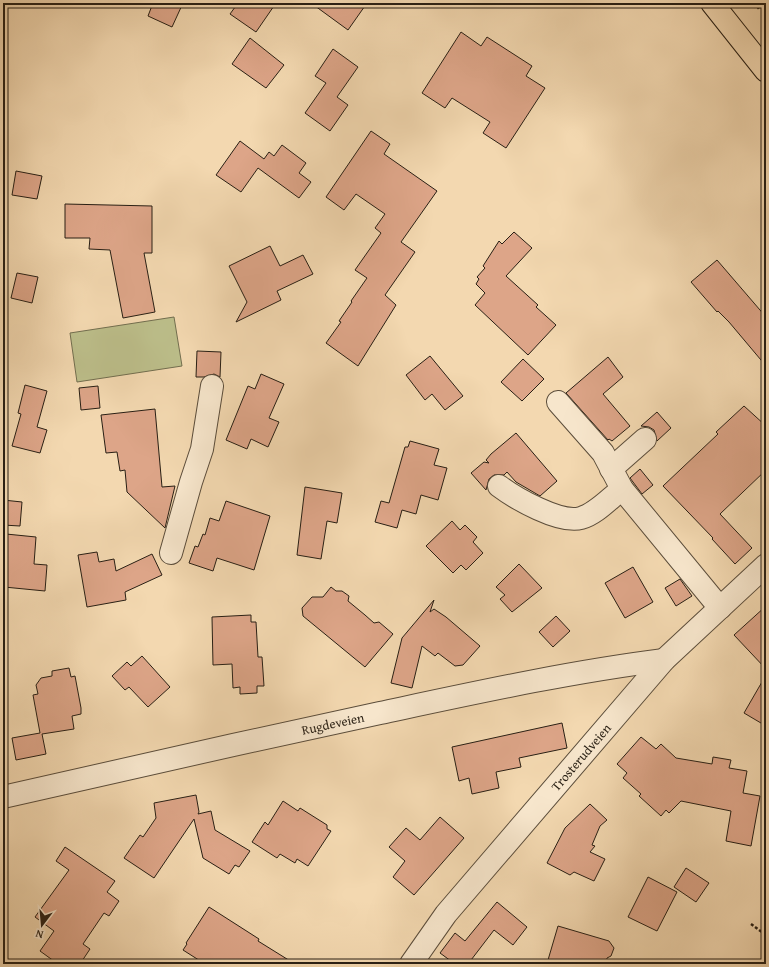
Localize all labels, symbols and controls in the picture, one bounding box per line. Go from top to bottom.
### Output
street label: Rugdeveien [300,708,367,740]
street label: Trosterudveien [547,719,616,795]
north arrow [22,905,62,945]
text: N [33,926,45,943]

